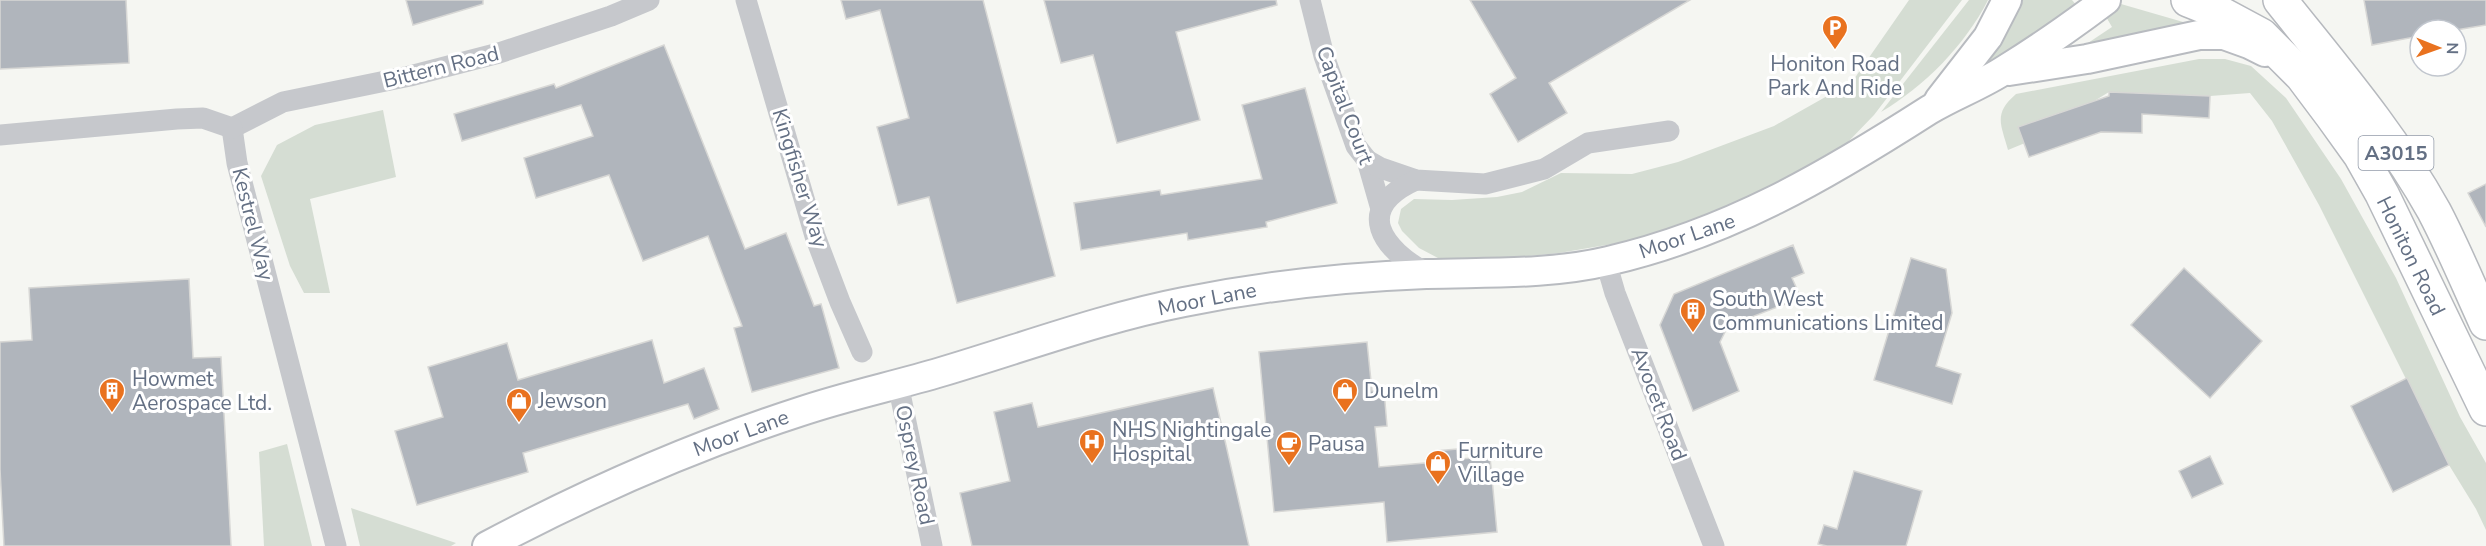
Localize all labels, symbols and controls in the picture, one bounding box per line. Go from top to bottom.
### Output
parking icon: Honiton Road Park And Ride [1820,13,1850,51]
north arrow [2408,18,2468,78]
street label: Bittern Road [380,39,502,95]
street label: Capital Court [1310,42,1381,169]
text: N [2441,42,2463,54]
place label: Honiton Road Park And Ride [1768,50,1902,102]
street label: Kingfisher Way [766,105,834,251]
road number: A3015 [2358,136,2434,170]
street label: Kestrel Way [225,165,281,284]
street label: Honiton Road [2370,192,2452,320]
street label: Moor Lane [1635,207,1739,265]
street label: Moor Lane [1155,276,1259,322]
place label: South West Communications Limited [1712,285,1943,337]
building icon: South West Communications Limited [1678,296,1708,334]
street label: Avocet Road [1625,343,1693,465]
place label: Howmet Aerospace Ltd. [132,365,272,417]
building icon: Howmet Aerospace Ltd. [97,376,127,414]
shop icon: Dunelm [1330,376,1360,414]
place label: Dunelm [1364,377,1439,405]
shop icon: Jewson [504,386,534,424]
place label: Jewson [537,387,607,415]
street label: Osprey Road [889,402,941,528]
street label: Moor Lane [689,403,793,463]
place label: NHS Nightingale Hospital [1112,416,1271,468]
hospital icon: NHS Nightingale Hospital [1077,427,1107,465]
cafe icon: Pausa [1274,429,1304,467]
place label: Pausa [1308,430,1365,458]
place label: Furniture Village [1457,437,1543,489]
shop icon: Furniture Village [1423,448,1453,486]

